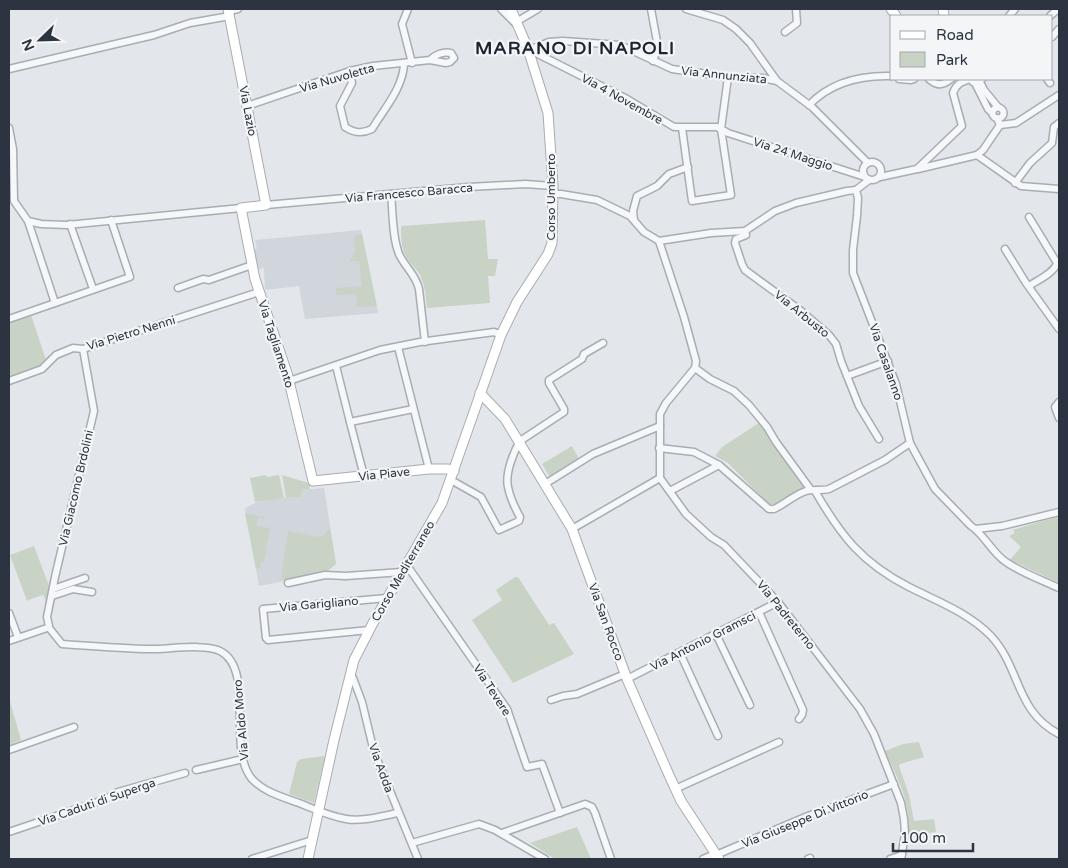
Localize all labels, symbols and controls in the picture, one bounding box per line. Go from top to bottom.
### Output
north arrow [15,15,65,65]
legend [890,15,1053,80]
text: Road [936,26,974,44]
text: N [18,36,39,53]
district label: MARANO DI NAPOLI [475,37,675,59]
text: Park [936,51,968,69]
street label: Via Nuvoletta [298,61,376,95]
street label: Via Annunziata [680,64,768,86]
street label: Via 4 Novembre [579,71,665,127]
street label: Via Lazio [236,85,260,137]
street label: Via 24 Maggio [751,135,835,173]
street label: Corso Umberto [544,154,558,240]
street label: Via Francesco Baracca [345,180,473,206]
street label: Via Arbusto [772,287,832,341]
street label: Via Tagliamento [255,298,297,390]
street label: Via Pietro Nenni [85,313,177,353]
street label: Via Casalanno [866,322,906,402]
street label: Via Giacomo Brdolini [56,429,96,547]
street label: Via Piave [358,464,411,484]
street label: Corso Mediterraneo [369,518,437,624]
street label: Via Padreterno [754,578,818,652]
street label: Via San Rocco [585,581,627,663]
street label: Via Garigliano [279,594,359,614]
street label: Via Antonio Gramsci [648,608,758,674]
street label: Via Tevere [470,662,514,719]
street label: Via Aldo Moro [230,679,252,761]
street label: Via Adda [366,741,396,795]
street label: Via Caduti di Superga [37,775,157,829]
street label: Via Giuseppe Di Vittorio [740,787,870,851]
scale bar [893,820,973,852]
text: 100 m [900,829,946,847]

